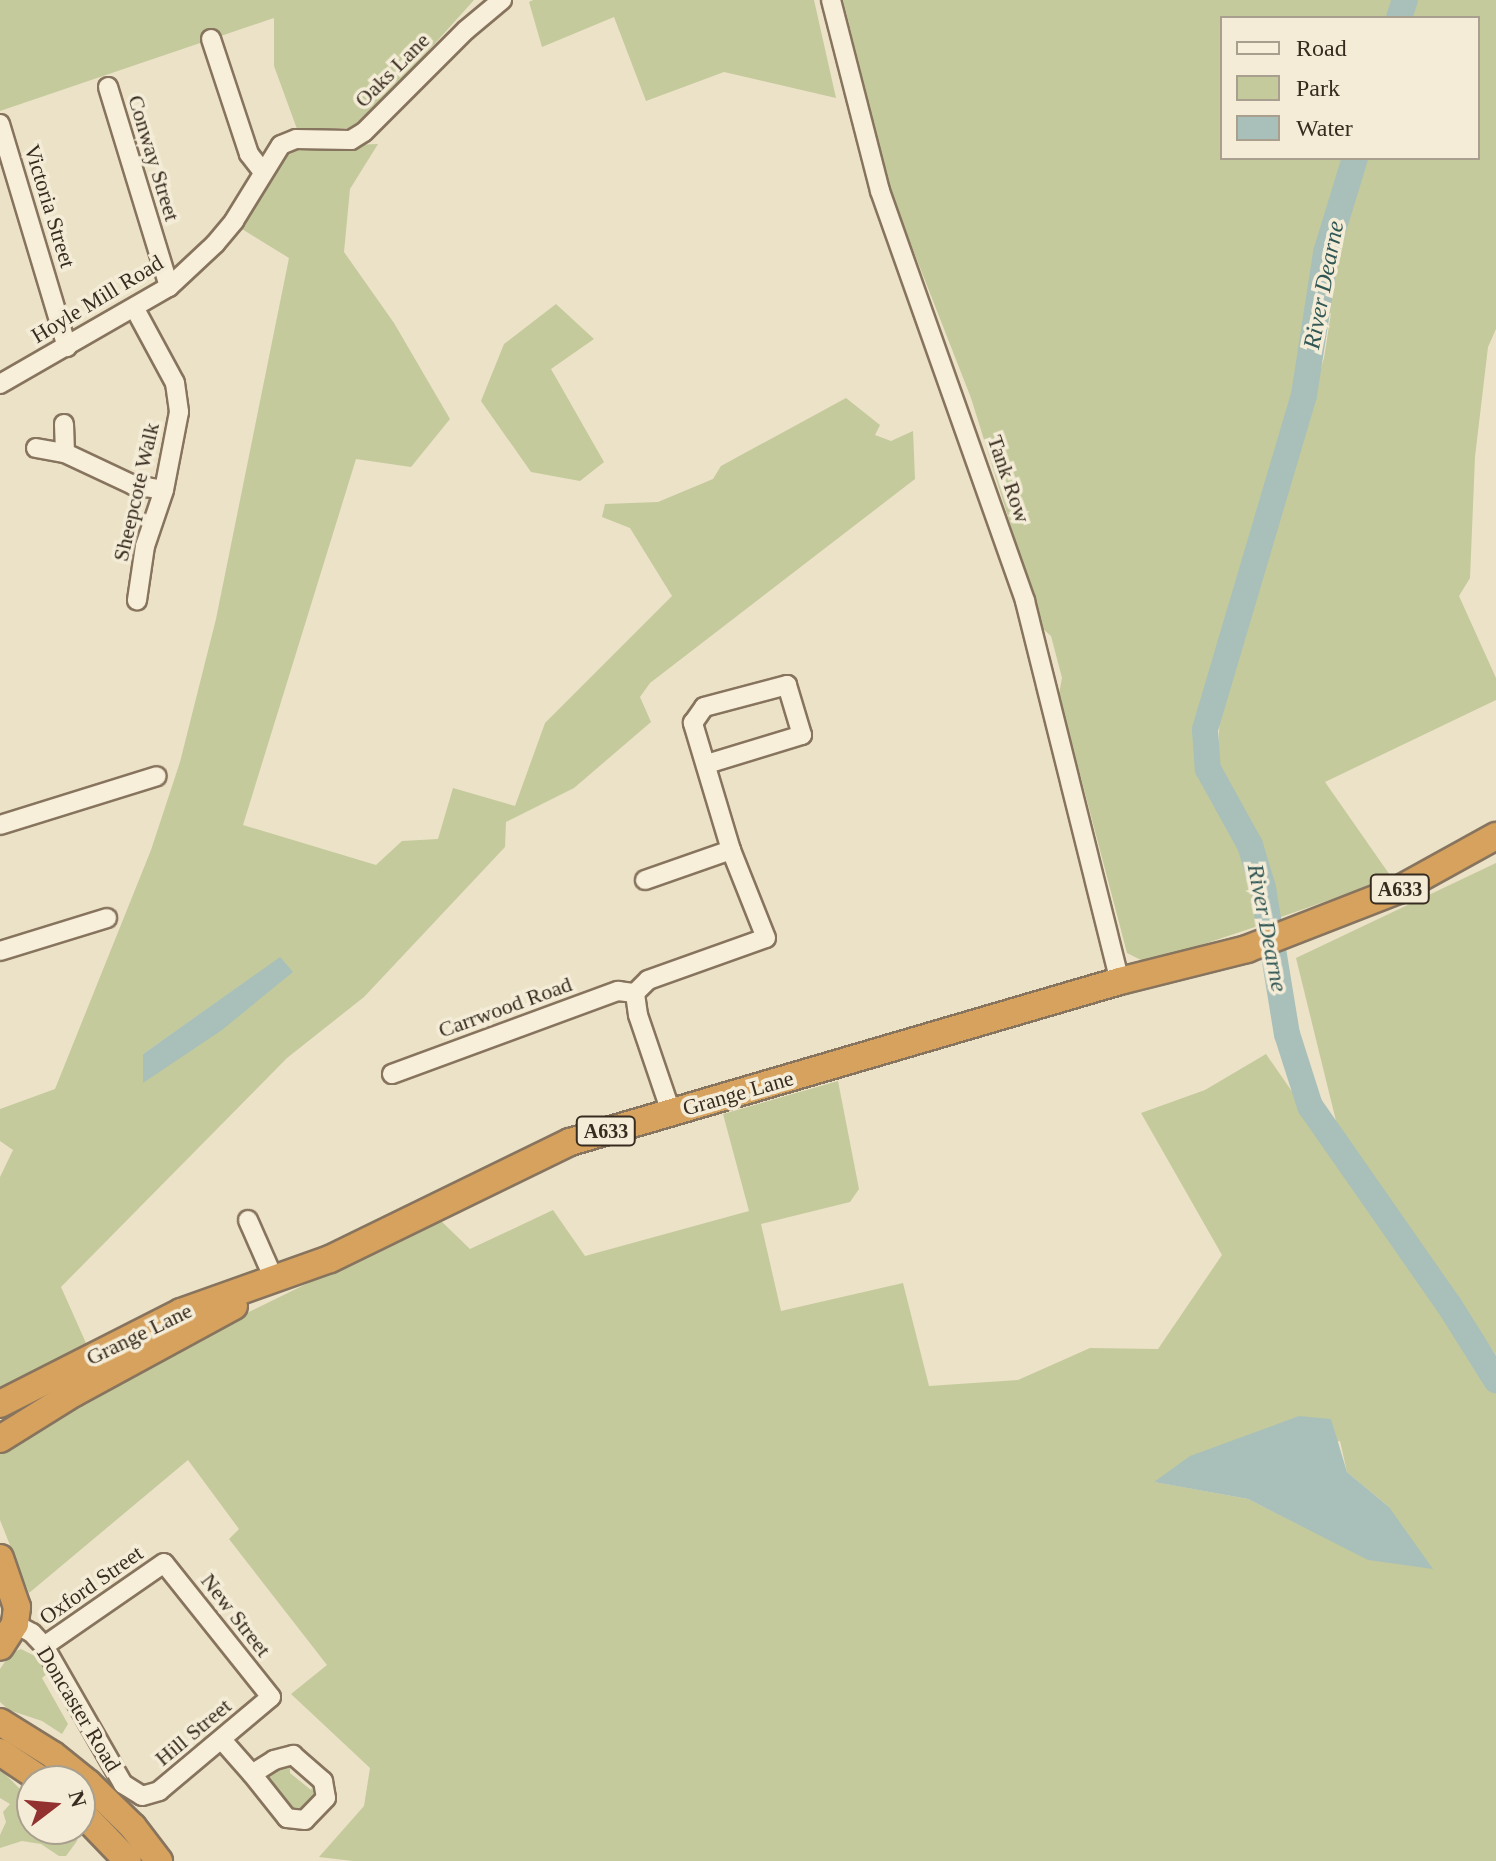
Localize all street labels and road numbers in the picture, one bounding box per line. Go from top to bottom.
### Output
street label: Oaks Lane [349,27,435,113]
street label: Conway Street [122,92,186,224]
street label: Victoria Street [19,141,81,271]
street label: Hoyle Mill Road [26,249,168,349]
street label: Sheepcote Walk [107,420,165,564]
street label: Tank Row [982,432,1036,526]
road number: A633 [1368,873,1432,905]
street label: Carrwood Road [435,971,575,1043]
street label: Grange Lane [679,1065,797,1121]
road number: A633 [574,1115,638,1147]
street label: Grange Lane [82,1297,196,1371]
street label: Oxford Street [34,1540,148,1630]
street label: New Street [195,1568,277,1662]
street label: Doncaster Road [31,1642,127,1776]
street label: Hill Street [150,1693,236,1771]

